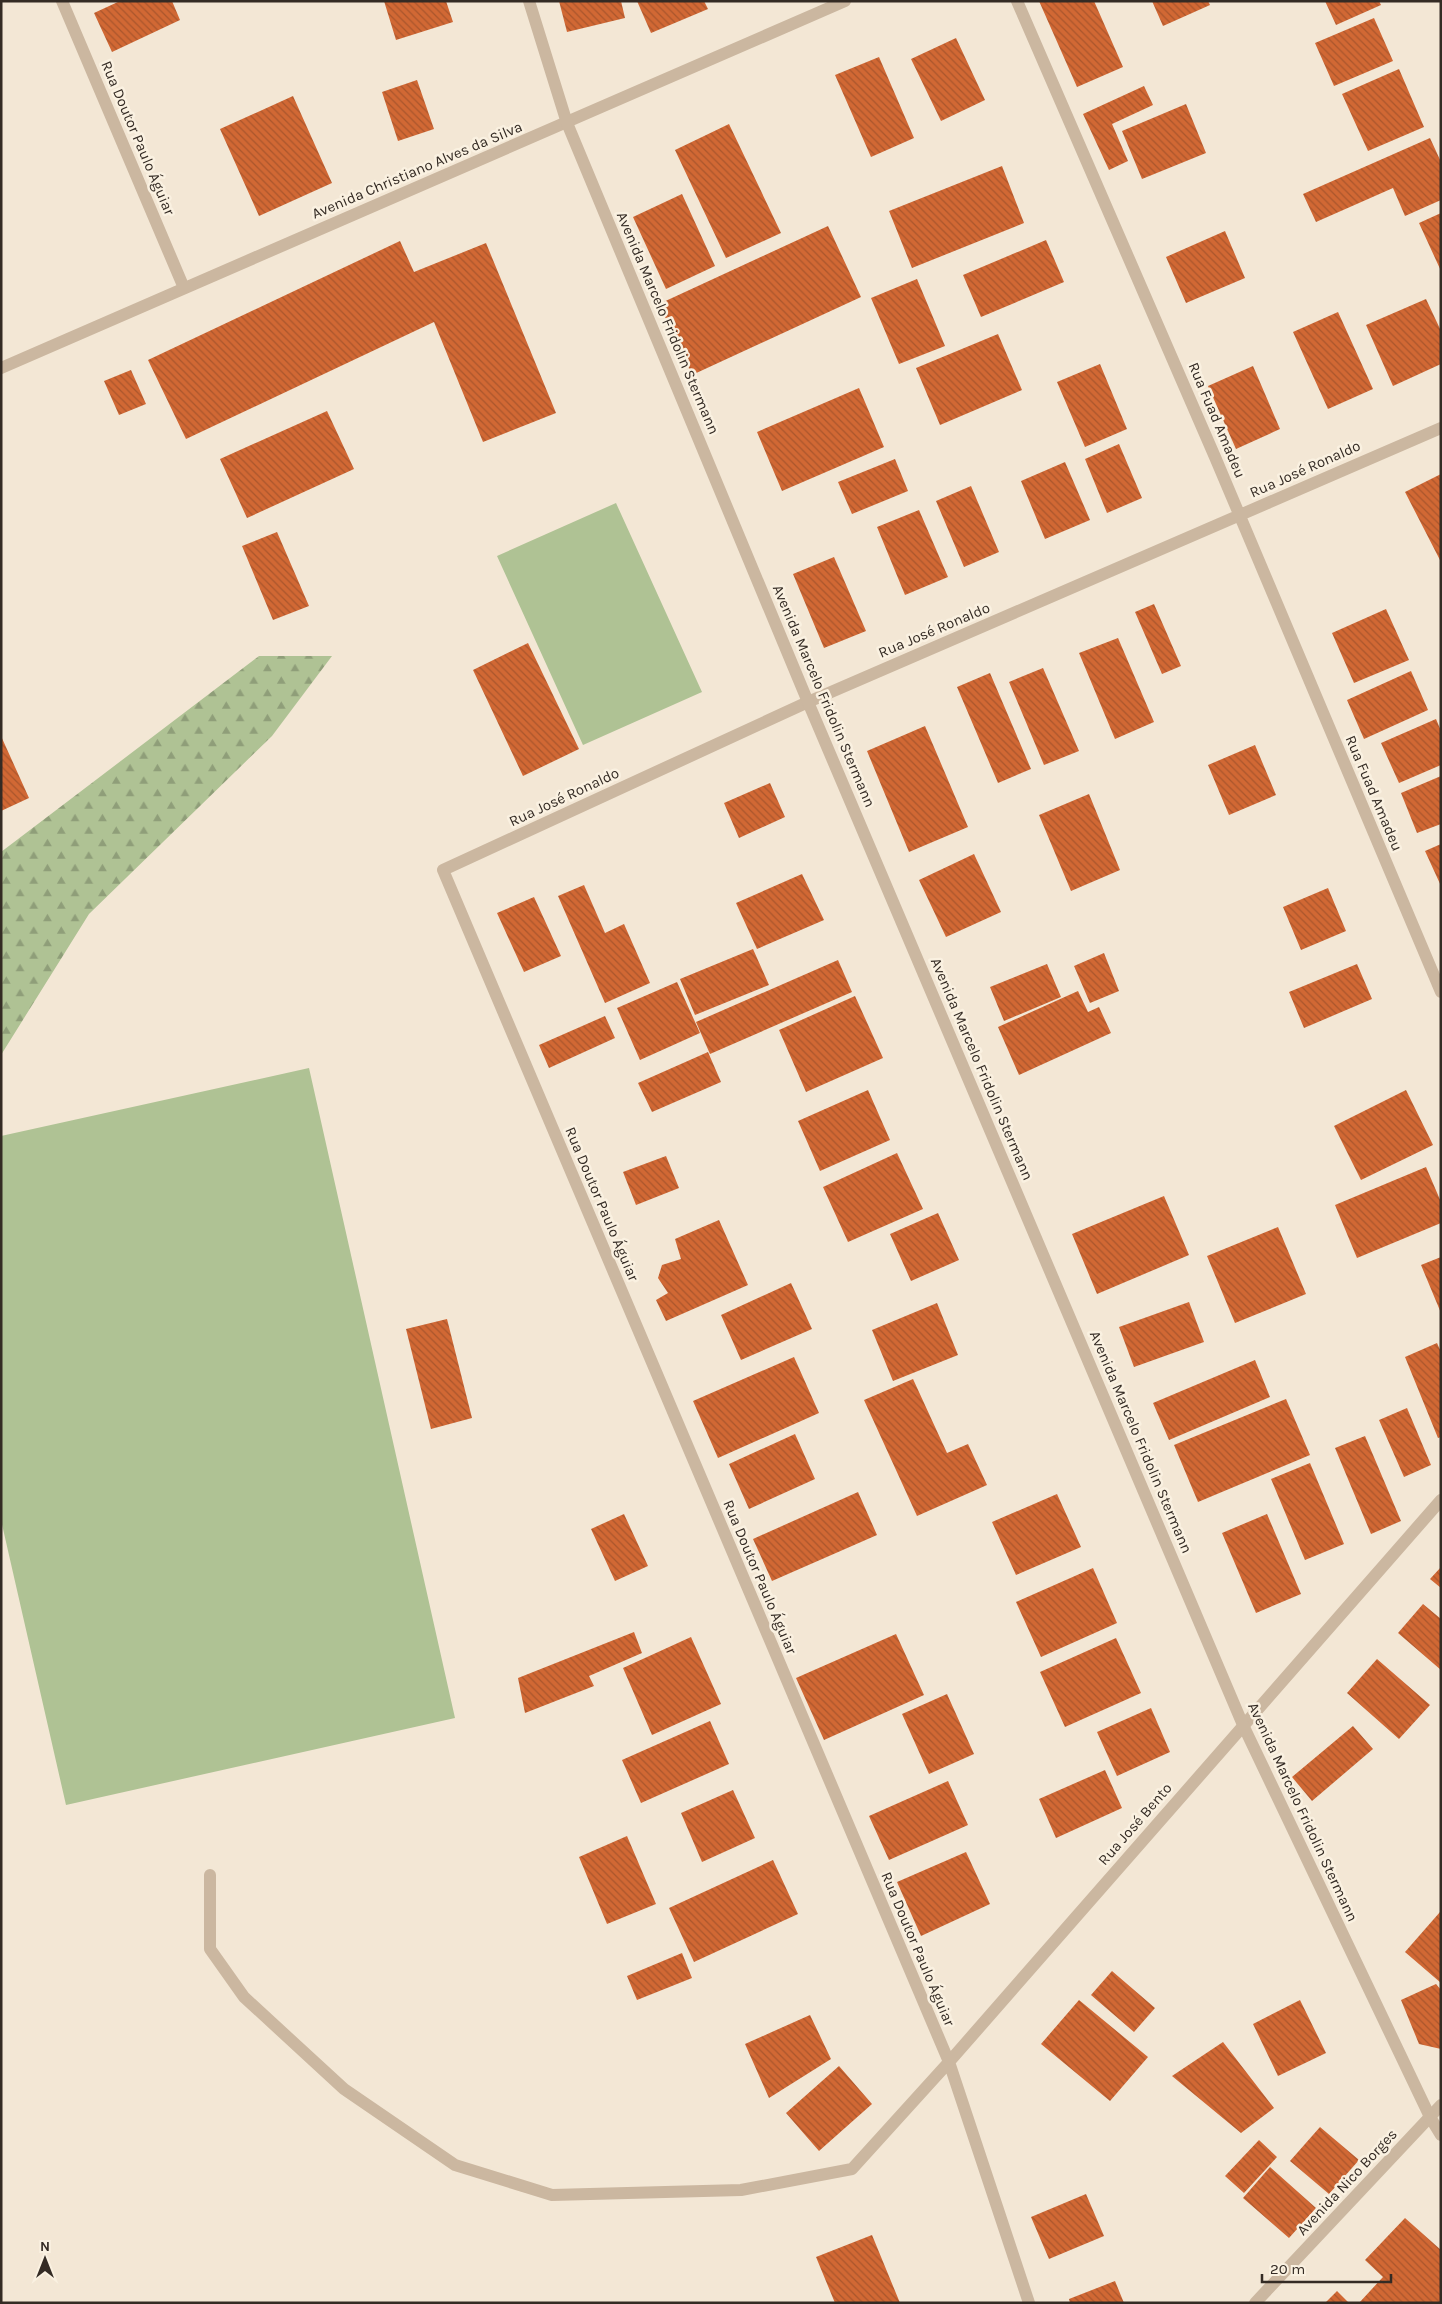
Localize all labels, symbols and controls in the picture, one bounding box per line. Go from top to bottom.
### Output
street label: Rua Doutor Paulo Águiar [97,58,179,218]
street label: Avenida Christiano Alves da Silva [309,117,525,223]
street label: Avenida Marcelo Fridolin Stermann [613,209,723,437]
street label: Rua Fuad Amadeu [1184,359,1250,481]
street label: Rua José Ronaldo [1247,436,1363,502]
street label: Avenida Marcelo Fridolin Stermann [769,582,879,810]
street label: Rua José Ronaldo [875,598,993,662]
street label: Rua Fuad Amadeu [1341,732,1407,854]
street label: Rua José Ronaldo [506,764,622,830]
street label: Avenida Marcelo Fridolin Stermann [927,955,1037,1183]
street label: Rua Doutor Paulo Águiar [561,1124,643,1284]
street label: Avenida Marcelo Fridolin Stermann [1086,1328,1196,1556]
street label: Rua Doutor Paulo Águiar [719,1497,801,1657]
street label: Avenida Marcelo Fridolin Stermann [1244,1699,1362,1925]
street label: Rua José Bento [1094,1779,1176,1869]
street label: Rua Doutor Paulo Águiar [877,1869,959,2029]
street label: Avenida Nico Borges [1293,2125,1401,2239]
north arrow [20,2234,70,2284]
text: N [40,2238,50,2255]
scale bar [1262,2252,1391,2284]
text: 20 m [1270,2260,1305,2278]

